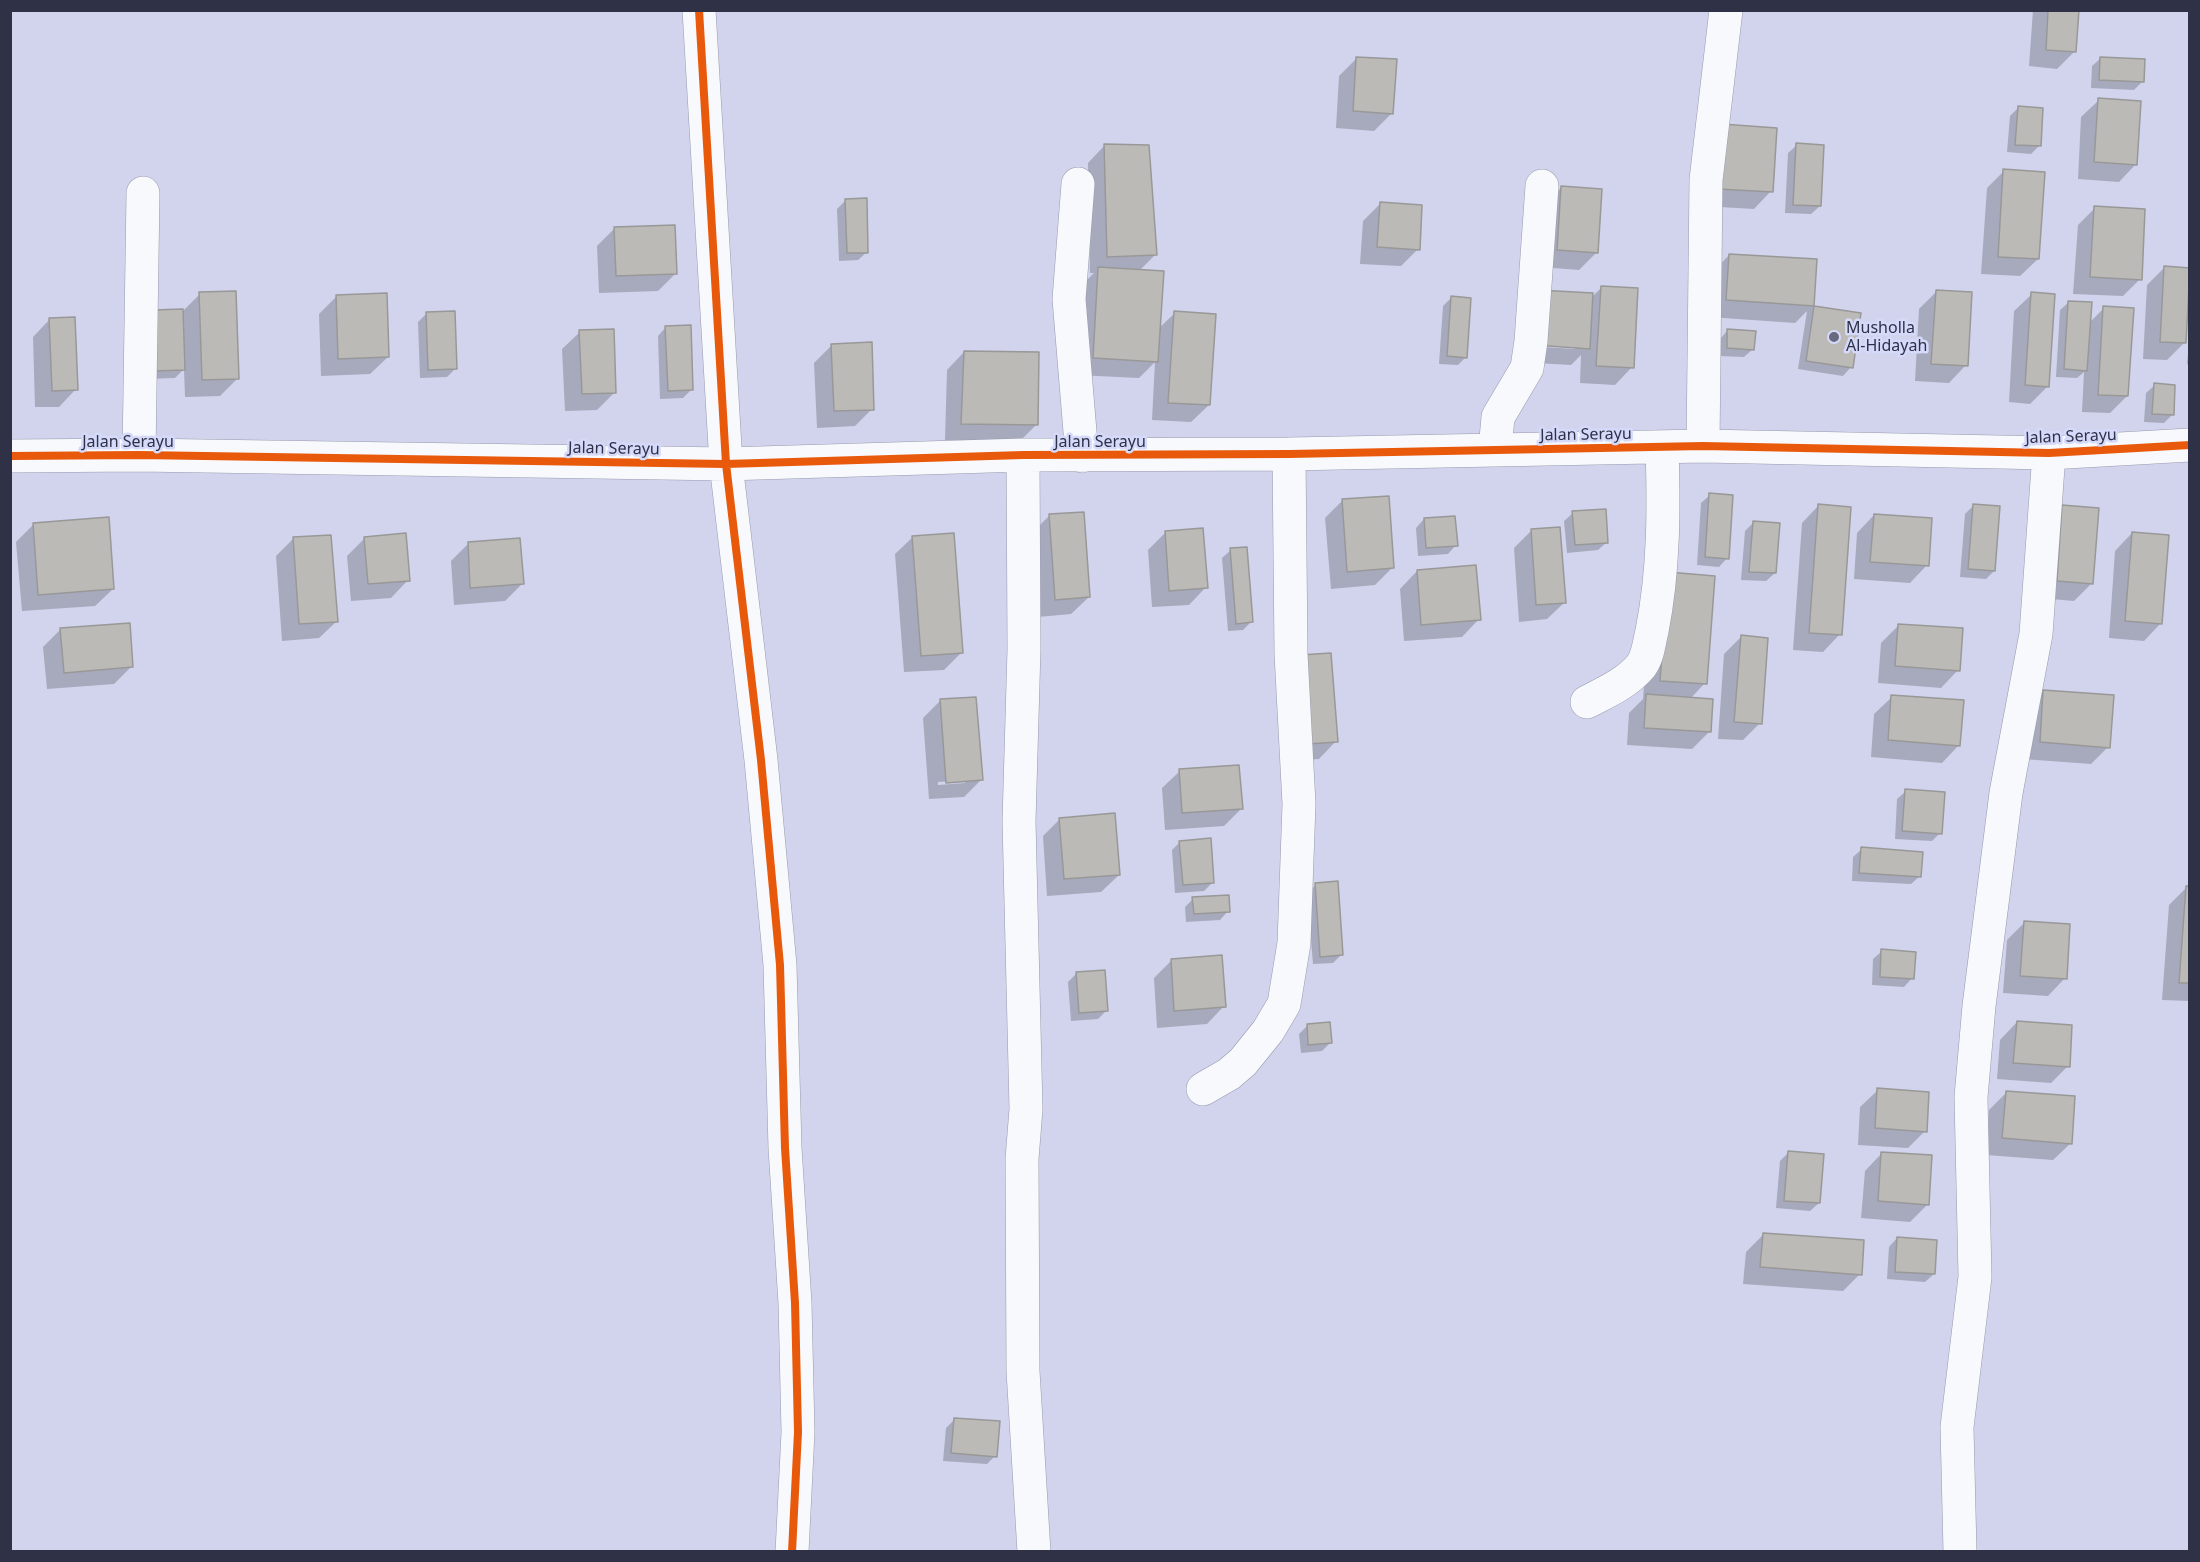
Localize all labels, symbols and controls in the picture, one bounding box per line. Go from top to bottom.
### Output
place label: Musholla Al-Hidayah [1846,318,1927,356]
marker: Musholla Al-Hidayah [1827,330,1841,344]
street label: Jalan Serayu [1540,425,1632,445]
street label: Jalan Serayu [2025,426,2117,448]
street label: Jalan Serayu [82,432,174,452]
street label: Jalan Serayu [1054,432,1146,452]
street label: Jalan Serayu [568,439,660,459]

